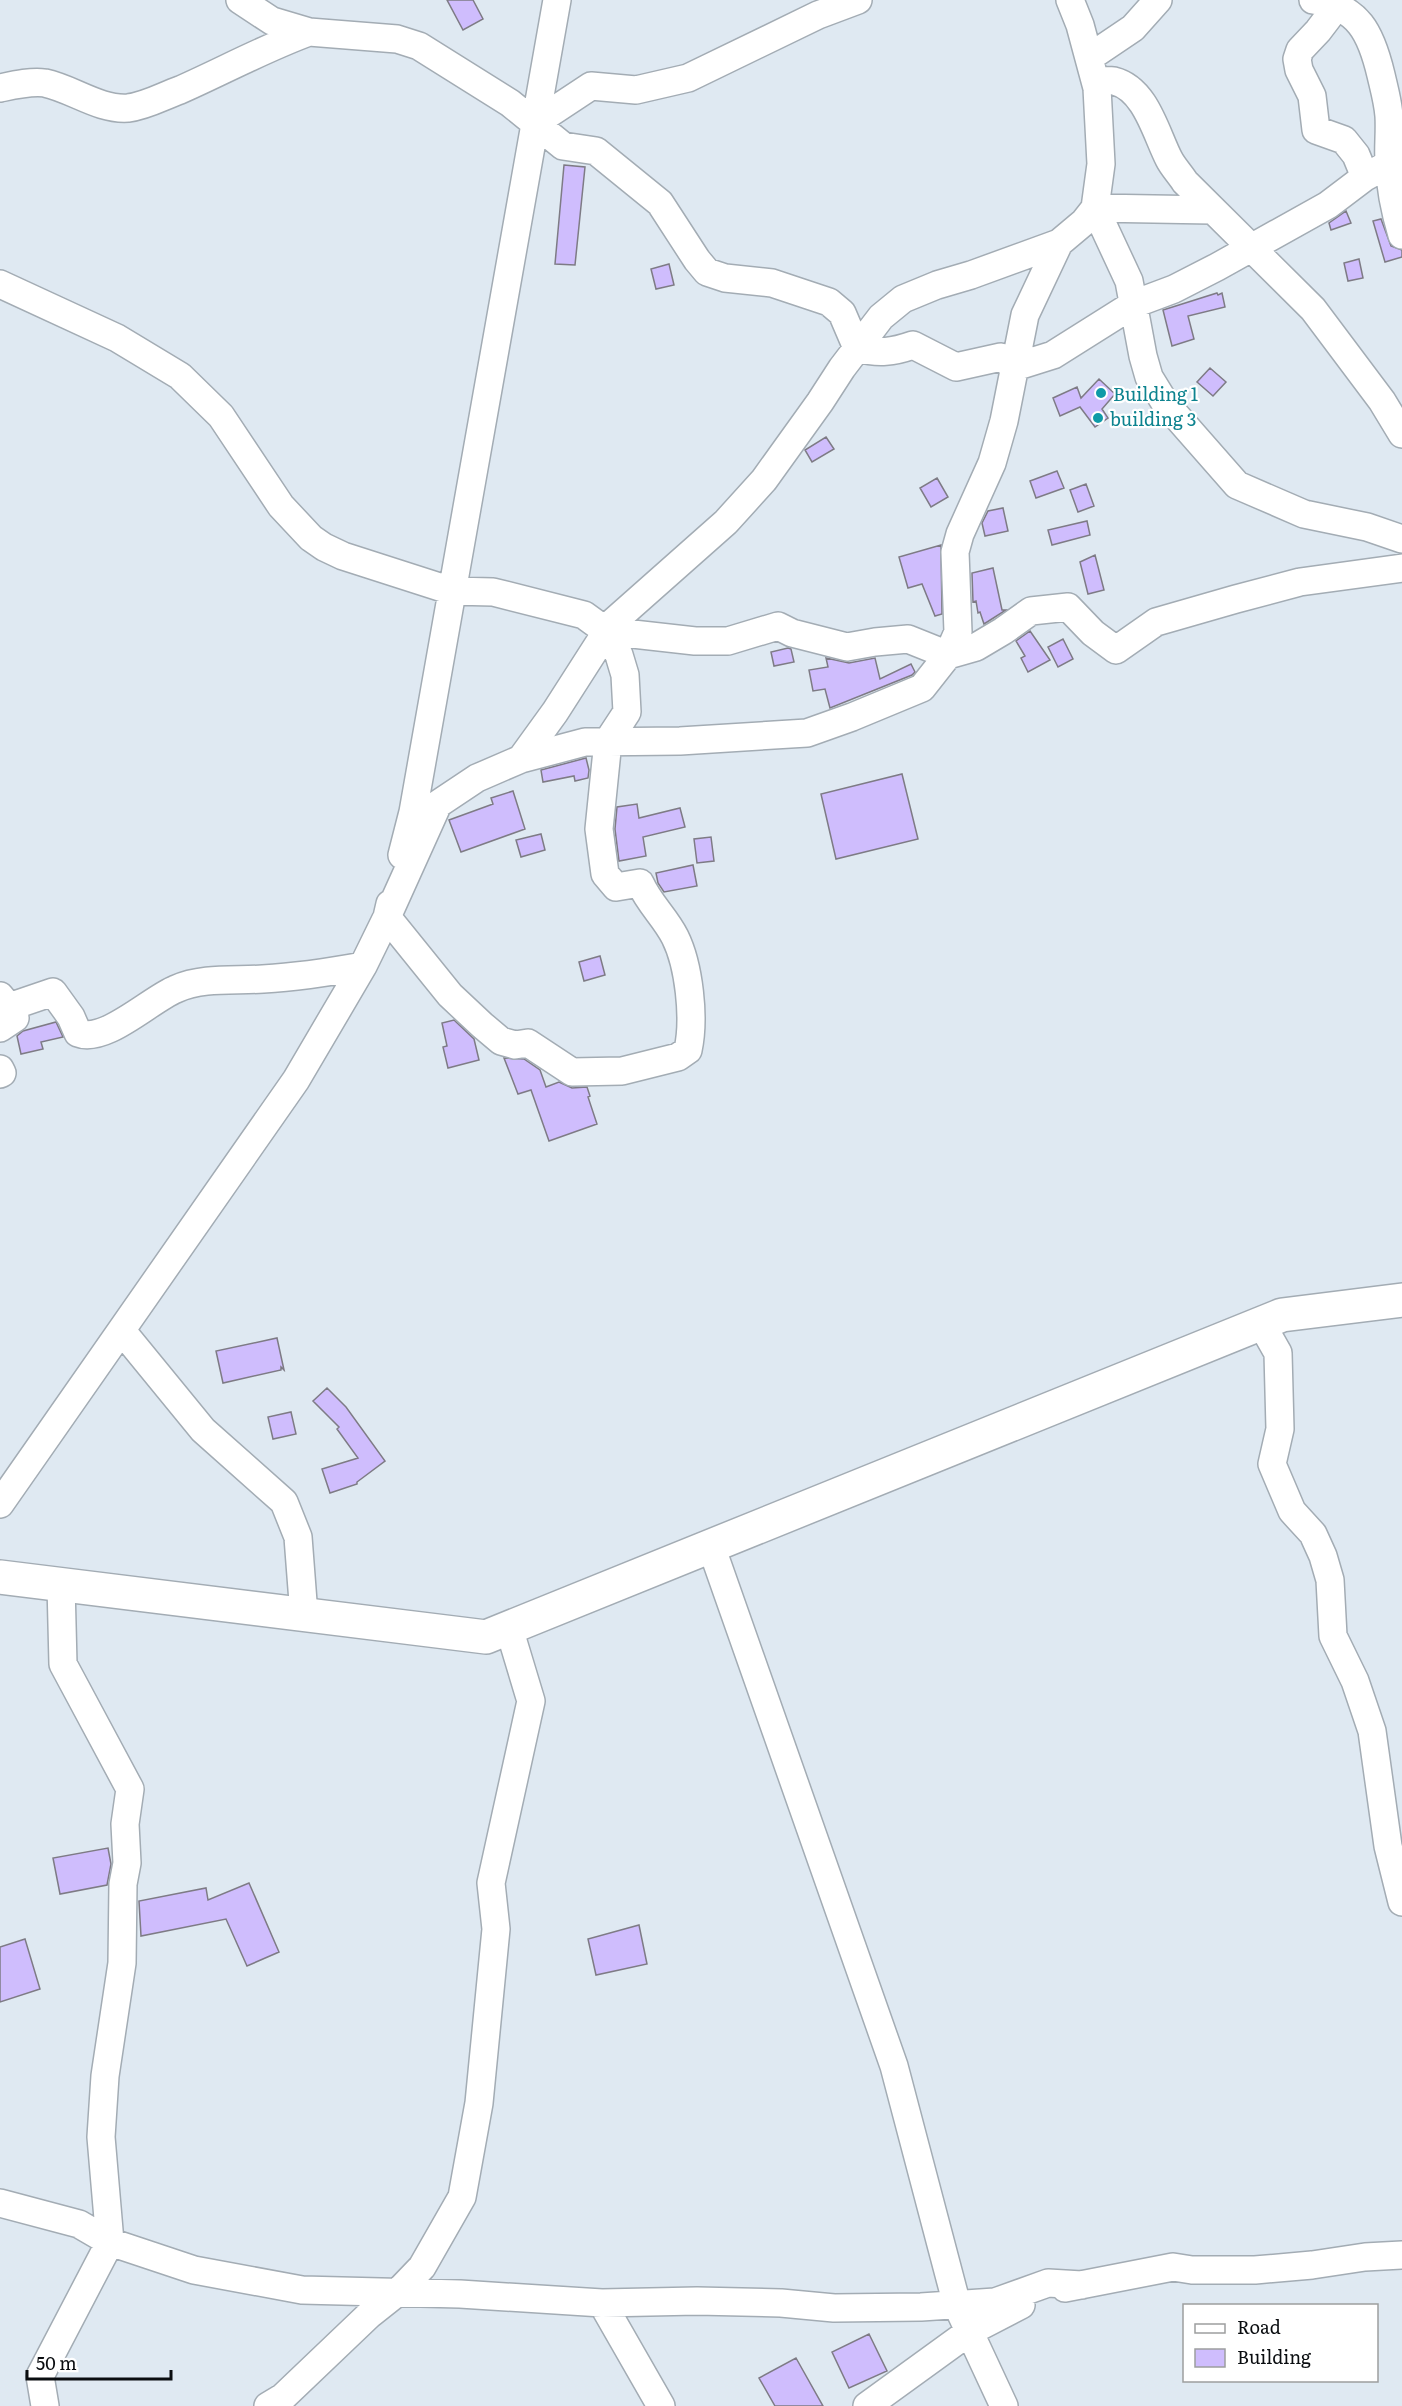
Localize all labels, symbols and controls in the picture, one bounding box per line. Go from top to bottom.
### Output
place label: Building 1 [1113,380,1198,407]
marker: Building 1 [1094,386,1108,400]
place label: building 3 [1110,405,1196,432]
marker: building 3 [1091,411,1105,425]
legend [1183,2304,1378,2382]
text: Road [1237,2313,1281,2340]
scale bar [27,2343,171,2381]
text: Building [1237,2343,1312,2370]
text: 50 m [36,2349,77,2376]

